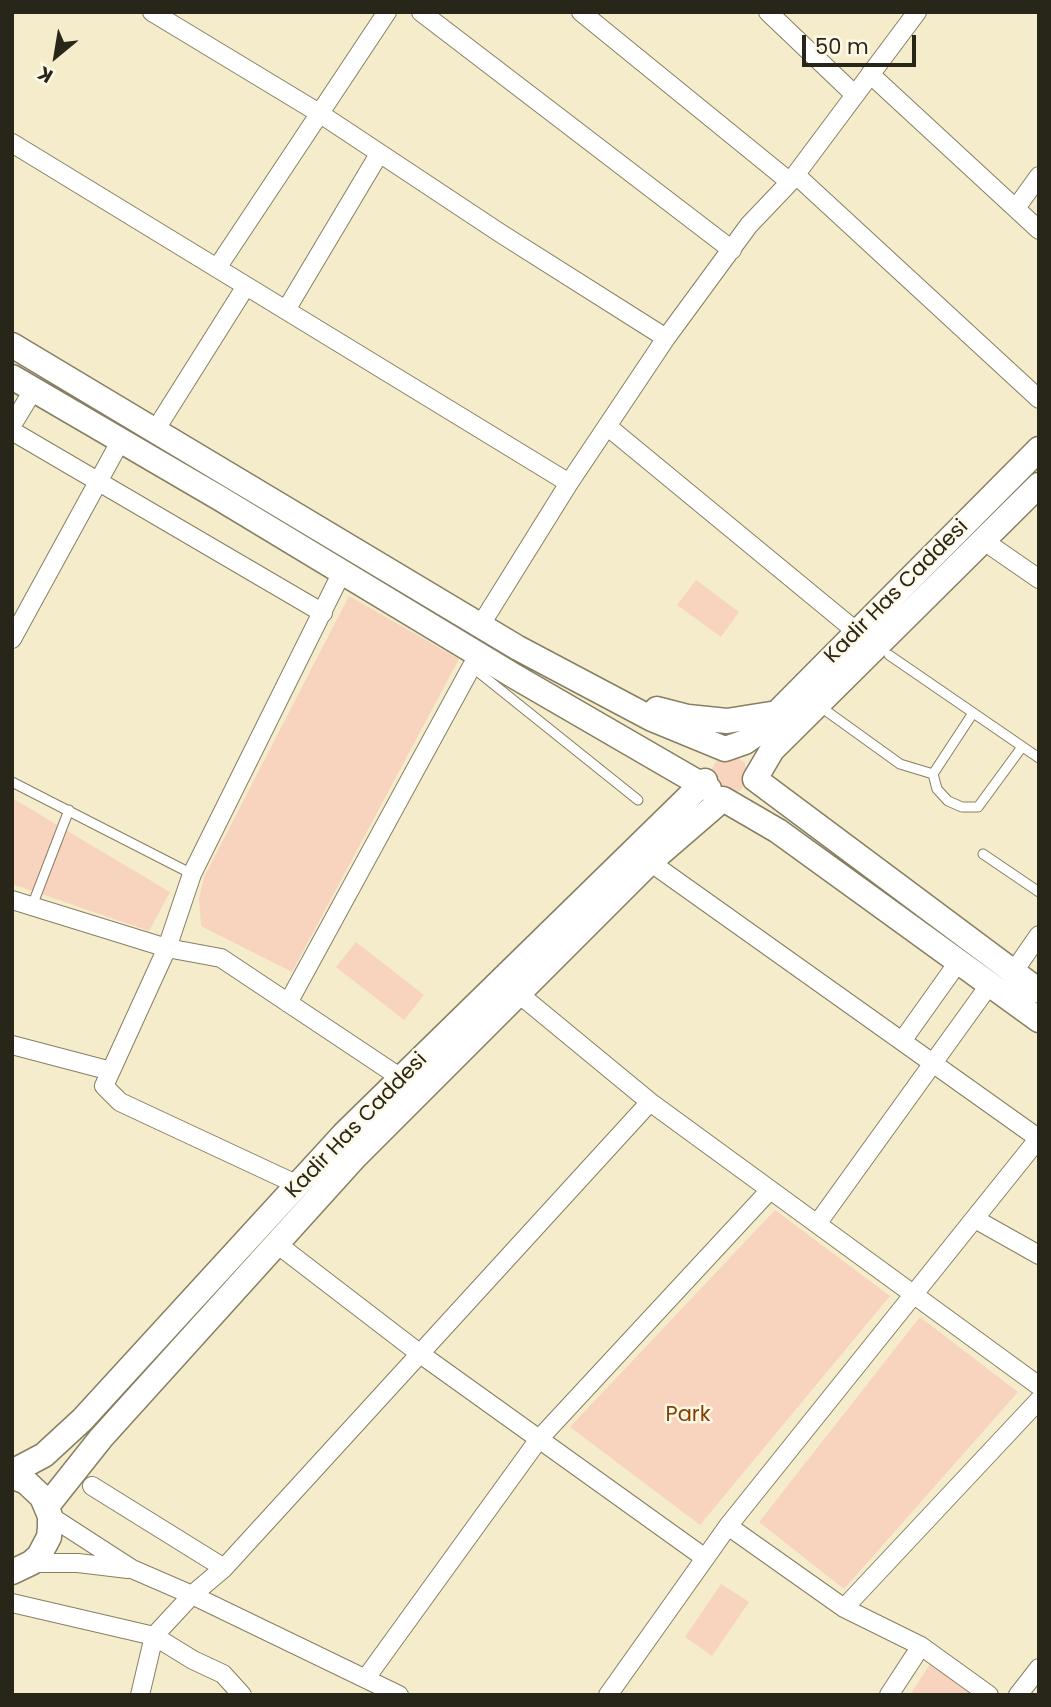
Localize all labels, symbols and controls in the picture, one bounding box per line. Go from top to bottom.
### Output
north arrow [21,21,91,91]
scale bar [806,21,920,65]
text: 50 m [815,32,869,61]
text: K [33,60,58,90]
street label: Kadir Has Caddesi [820,515,974,669]
street label: Kadir Has Caddesi [281,1048,433,1204]
park label: Park [665,1403,711,1429]

